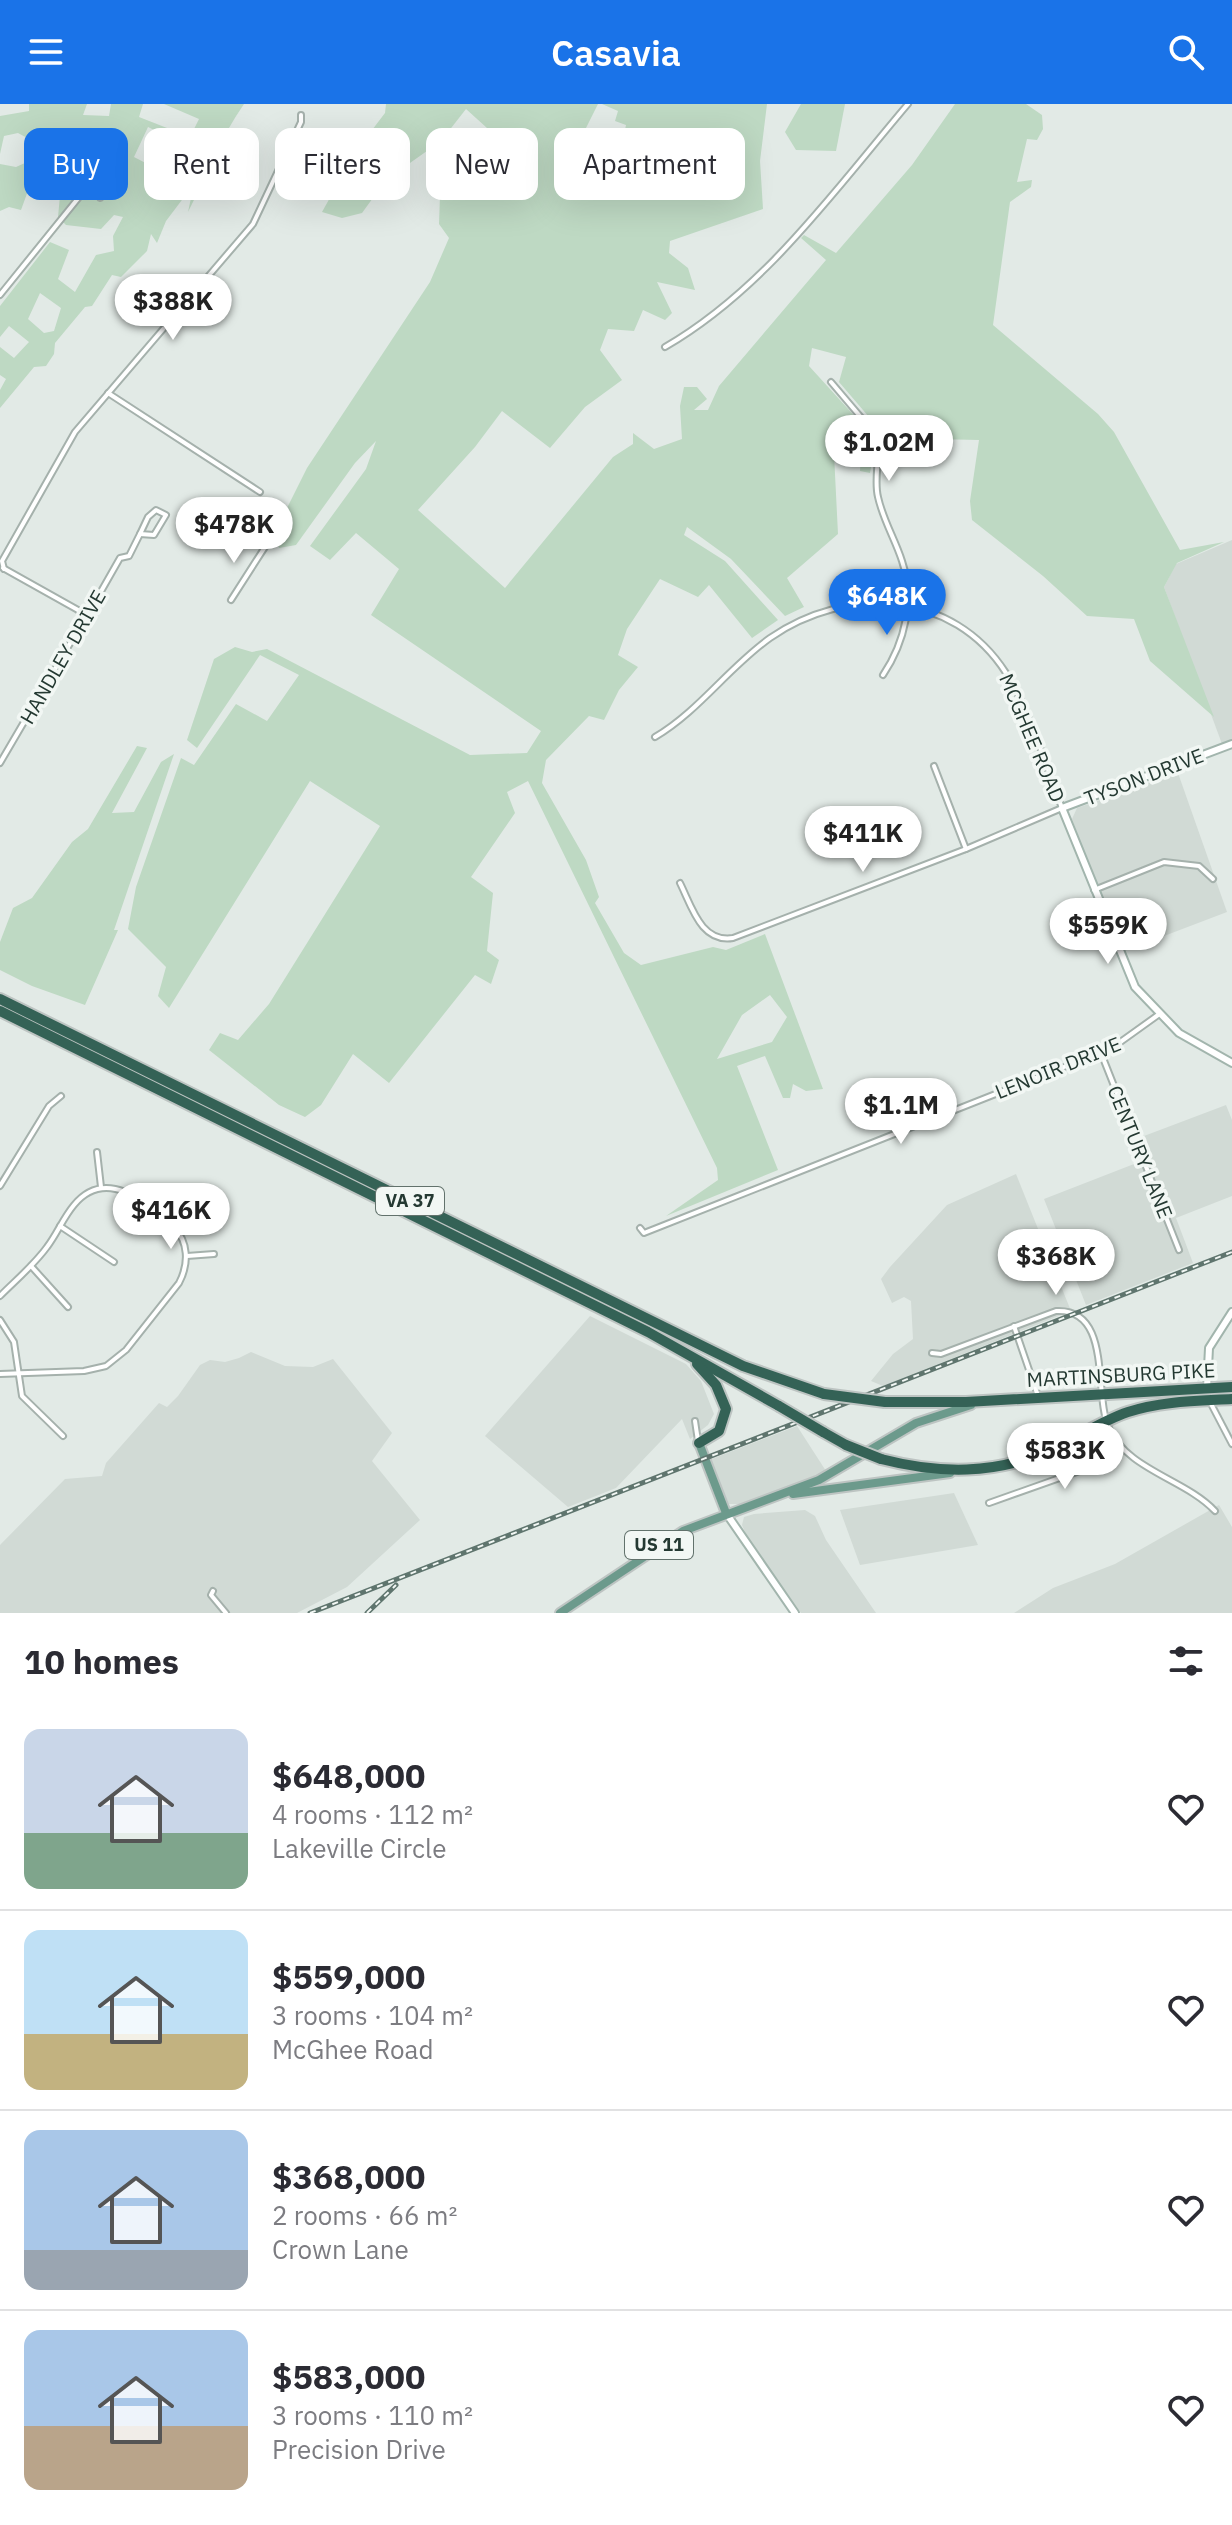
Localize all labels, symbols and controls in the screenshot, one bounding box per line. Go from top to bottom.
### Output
text: Casavia [551,29,681,76]
icon: menu [24,30,68,74]
icon: search [1164,30,1208,74]
chip: Buy [24,128,128,200]
chip: Rent [144,128,259,200]
chip: Filters [275,128,410,200]
chip: New [426,128,538,200]
chip: Apartment [554,128,745,200]
pin: $388K [117,274,229,342]
text: $388K [133,283,213,317]
pin: $1.02M [824,415,954,483]
text: $1.02M [843,424,935,458]
pin: $478K [178,497,290,565]
text: $478K [194,506,274,540]
pin: $648K [831,569,943,637]
text: $648K [847,578,927,612]
street label: HANDLEY DRIVE [13,585,112,729]
street label: MCGHEE ROAD [993,669,1072,806]
street label: TYSON DRIVE [1080,741,1207,812]
pin: $411K [807,806,919,874]
text: $411K [823,815,903,849]
pin: $559K [1052,898,1164,966]
text: $559K [1068,907,1148,941]
street label: LENOIR DRIVE [991,1030,1125,1105]
pin: $1.1M [845,1078,957,1146]
street label: CENTURY LANE [1102,1081,1179,1222]
text: $1.1M [863,1087,939,1121]
pin: $416K [115,1183,227,1251]
road number: VA 37 [376,1187,444,1215]
text: $416K [131,1192,211,1226]
pin: $368K [1000,1229,1112,1297]
text: $368K [1016,1238,1096,1272]
street label: MARTINSBURG PIKE [1026,1356,1216,1393]
pin: $583K [1009,1423,1121,1491]
text: $583K [1025,1432,1105,1466]
road number: US 11 [625,1531,693,1559]
text: 10 homes [24,1639,179,1683]
icon: filters [1164,1639,1208,1683]
text: $648,000 [272,1753,425,1797]
icon: home [88,1761,184,1857]
icon: heart [1164,1787,1208,1831]
text: 4 rooms · 112 m² [272,1797,473,1831]
text: Lakeville Circle [272,1831,446,1865]
text: $559,000 [272,1954,425,1998]
icon: home [88,1962,184,2058]
icon: heart [1164,1988,1208,2032]
text: 3 rooms · 104 m² [272,1998,473,2032]
text: McGhee Road [272,2032,434,2066]
text: $368,000 [272,2154,425,2198]
icon: home [88,2162,184,2258]
icon: heart [1164,2188,1208,2232]
text: 2 rooms · 66 m² [272,2198,457,2232]
text: Crown Lane [272,2232,409,2266]
text: $583,000 [272,2354,425,2398]
icon: home [88,2362,184,2458]
icon: heart [1164,2388,1208,2432]
text: 3 rooms · 110 m² [272,2398,473,2432]
text: Precision Drive [272,2432,446,2466]

